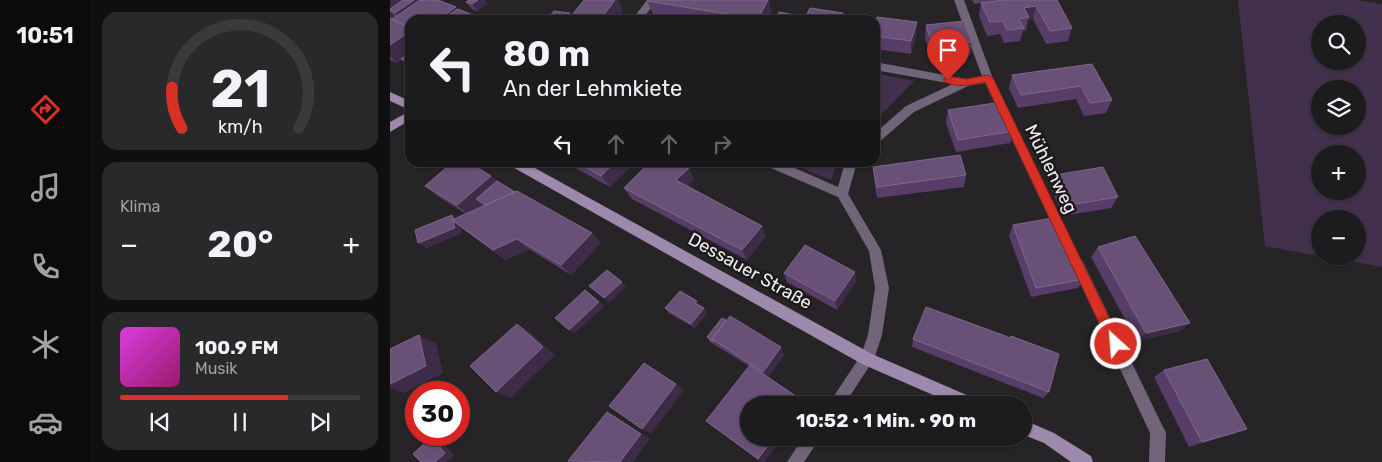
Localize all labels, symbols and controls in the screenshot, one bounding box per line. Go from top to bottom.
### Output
map controls [1311,15,1366,265]
button: search [1311,15,1366,70]
text: 10:51 [16,22,74,49]
pin [927,29,969,80]
text: 80 m [503,33,590,75]
icon: left [420,35,485,100]
icon: arrive [934,36,962,64]
text: 21 [210,58,270,120]
text: An der Lehmkiete [503,75,682,102]
button: layers [1311,80,1366,135]
icon: directions [28,92,63,127]
text: km/h [218,116,262,137]
street label: Mühlenweg [1020,121,1082,217]
icon: left [549,130,577,158]
icon: ahead [602,130,630,158]
icon: ahead [655,130,683,158]
icon: right [708,130,736,158]
button: + [1311,145,1366,200]
icon: music [28,170,63,205]
text: Klima [120,197,160,216]
button: − [1311,210,1366,265]
text: 20° [207,221,273,267]
text: − [120,228,138,261]
text: + [343,228,360,261]
street label: Dessauer Straße [684,228,816,314]
icon: phone [28,249,63,284]
position arrow [1089,317,1141,369]
icon: climate [28,327,63,362]
text: 100.9 FM [195,336,278,359]
text: Musik [195,359,238,378]
speed limit sign: 30 [405,381,470,446]
icon: car [28,405,63,440]
icon: previous [146,408,174,436]
icon: pause [226,408,254,436]
icon: next [306,408,334,436]
text: 10:52 · 1 Min. · 90 m [796,409,976,432]

